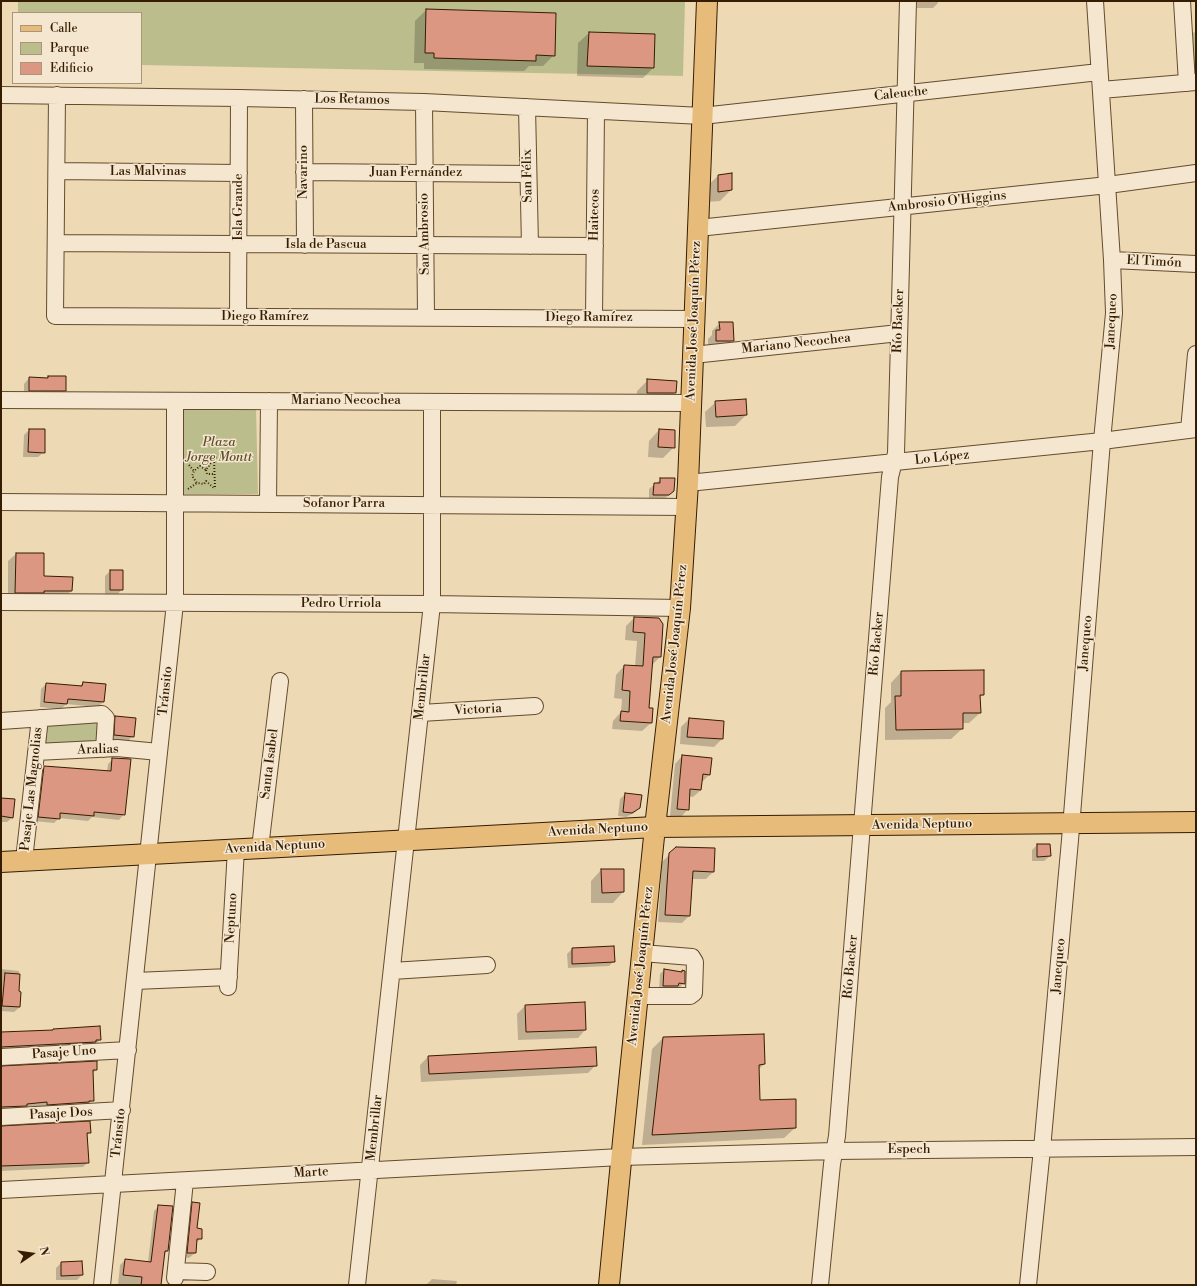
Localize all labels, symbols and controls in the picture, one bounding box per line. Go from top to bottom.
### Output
legend [12,12,142,84]
text: Calle [50,21,77,36]
text: Parque [50,41,89,56]
text: Edificio [50,61,93,76]
street label: Caleuche [873,83,929,105]
street label: Los Retamos [314,92,390,108]
street label: Navarino [296,145,312,199]
street label: San Félix [520,149,536,203]
street label: Las Malvinas [110,164,186,180]
street label: Juan Fernández [370,165,462,181]
street label: Isla Grande [231,173,247,241]
street label: Ambrosio O'Higgins [887,188,1007,216]
street label: Haitecos [587,189,603,241]
street label: San Ambrosio [416,193,434,275]
street label: Isla de Pascua [285,237,367,253]
street label: Avenida José Joaquín Pérez [683,241,705,401]
street label: El Timón [1126,253,1182,271]
street label: Río Backer [890,289,908,353]
street label: Janequeo [1103,293,1121,349]
street label: Diego Ramírez [221,309,309,325]
street label: Diego Ramírez [545,310,633,326]
street label: Mariano Necochea [741,331,851,357]
street label: Mariano Necochea [291,393,401,409]
park label: Plaza Jorge Montt [186,435,252,466]
street label: Lo López [914,447,970,469]
street label: Sofanor Parra [303,496,385,512]
street label: Avenida José Joaquín Pérez [659,564,691,724]
street label: Pedro Urriola [301,596,381,612]
street label: Río Backer [866,611,888,677]
street label: Janequeo [1076,615,1096,671]
street label: Membrillar [412,653,434,721]
street label: Tránsito [156,665,176,717]
street label: Victoria [454,701,502,719]
street label: Pasaje Las Magnolias [18,726,46,852]
street label: Santa Isabel [258,728,282,800]
street label: Aralias [77,742,119,758]
street label: Avenida Neptuno [872,816,972,834]
street label: Avenida Neptuno [547,820,649,840]
street label: Avenida Neptuno [224,837,326,857]
street label: Avenida José Joaquín Pérez [625,886,657,1046]
street label: Neptuno [223,892,241,944]
street label: Río Backer [840,934,862,1000]
street label: Janequeo [1049,938,1069,994]
street label: Pasaje Uno [31,1043,97,1063]
street label: Membrillar [364,1094,386,1162]
street label: Pasaje Dos [29,1105,93,1123]
street label: Tránsito [109,1107,129,1159]
street label: Espech [888,1142,930,1158]
street label: Marte [293,1164,329,1182]
north arrow [12,1234,52,1274]
text: N [36,1245,51,1257]

